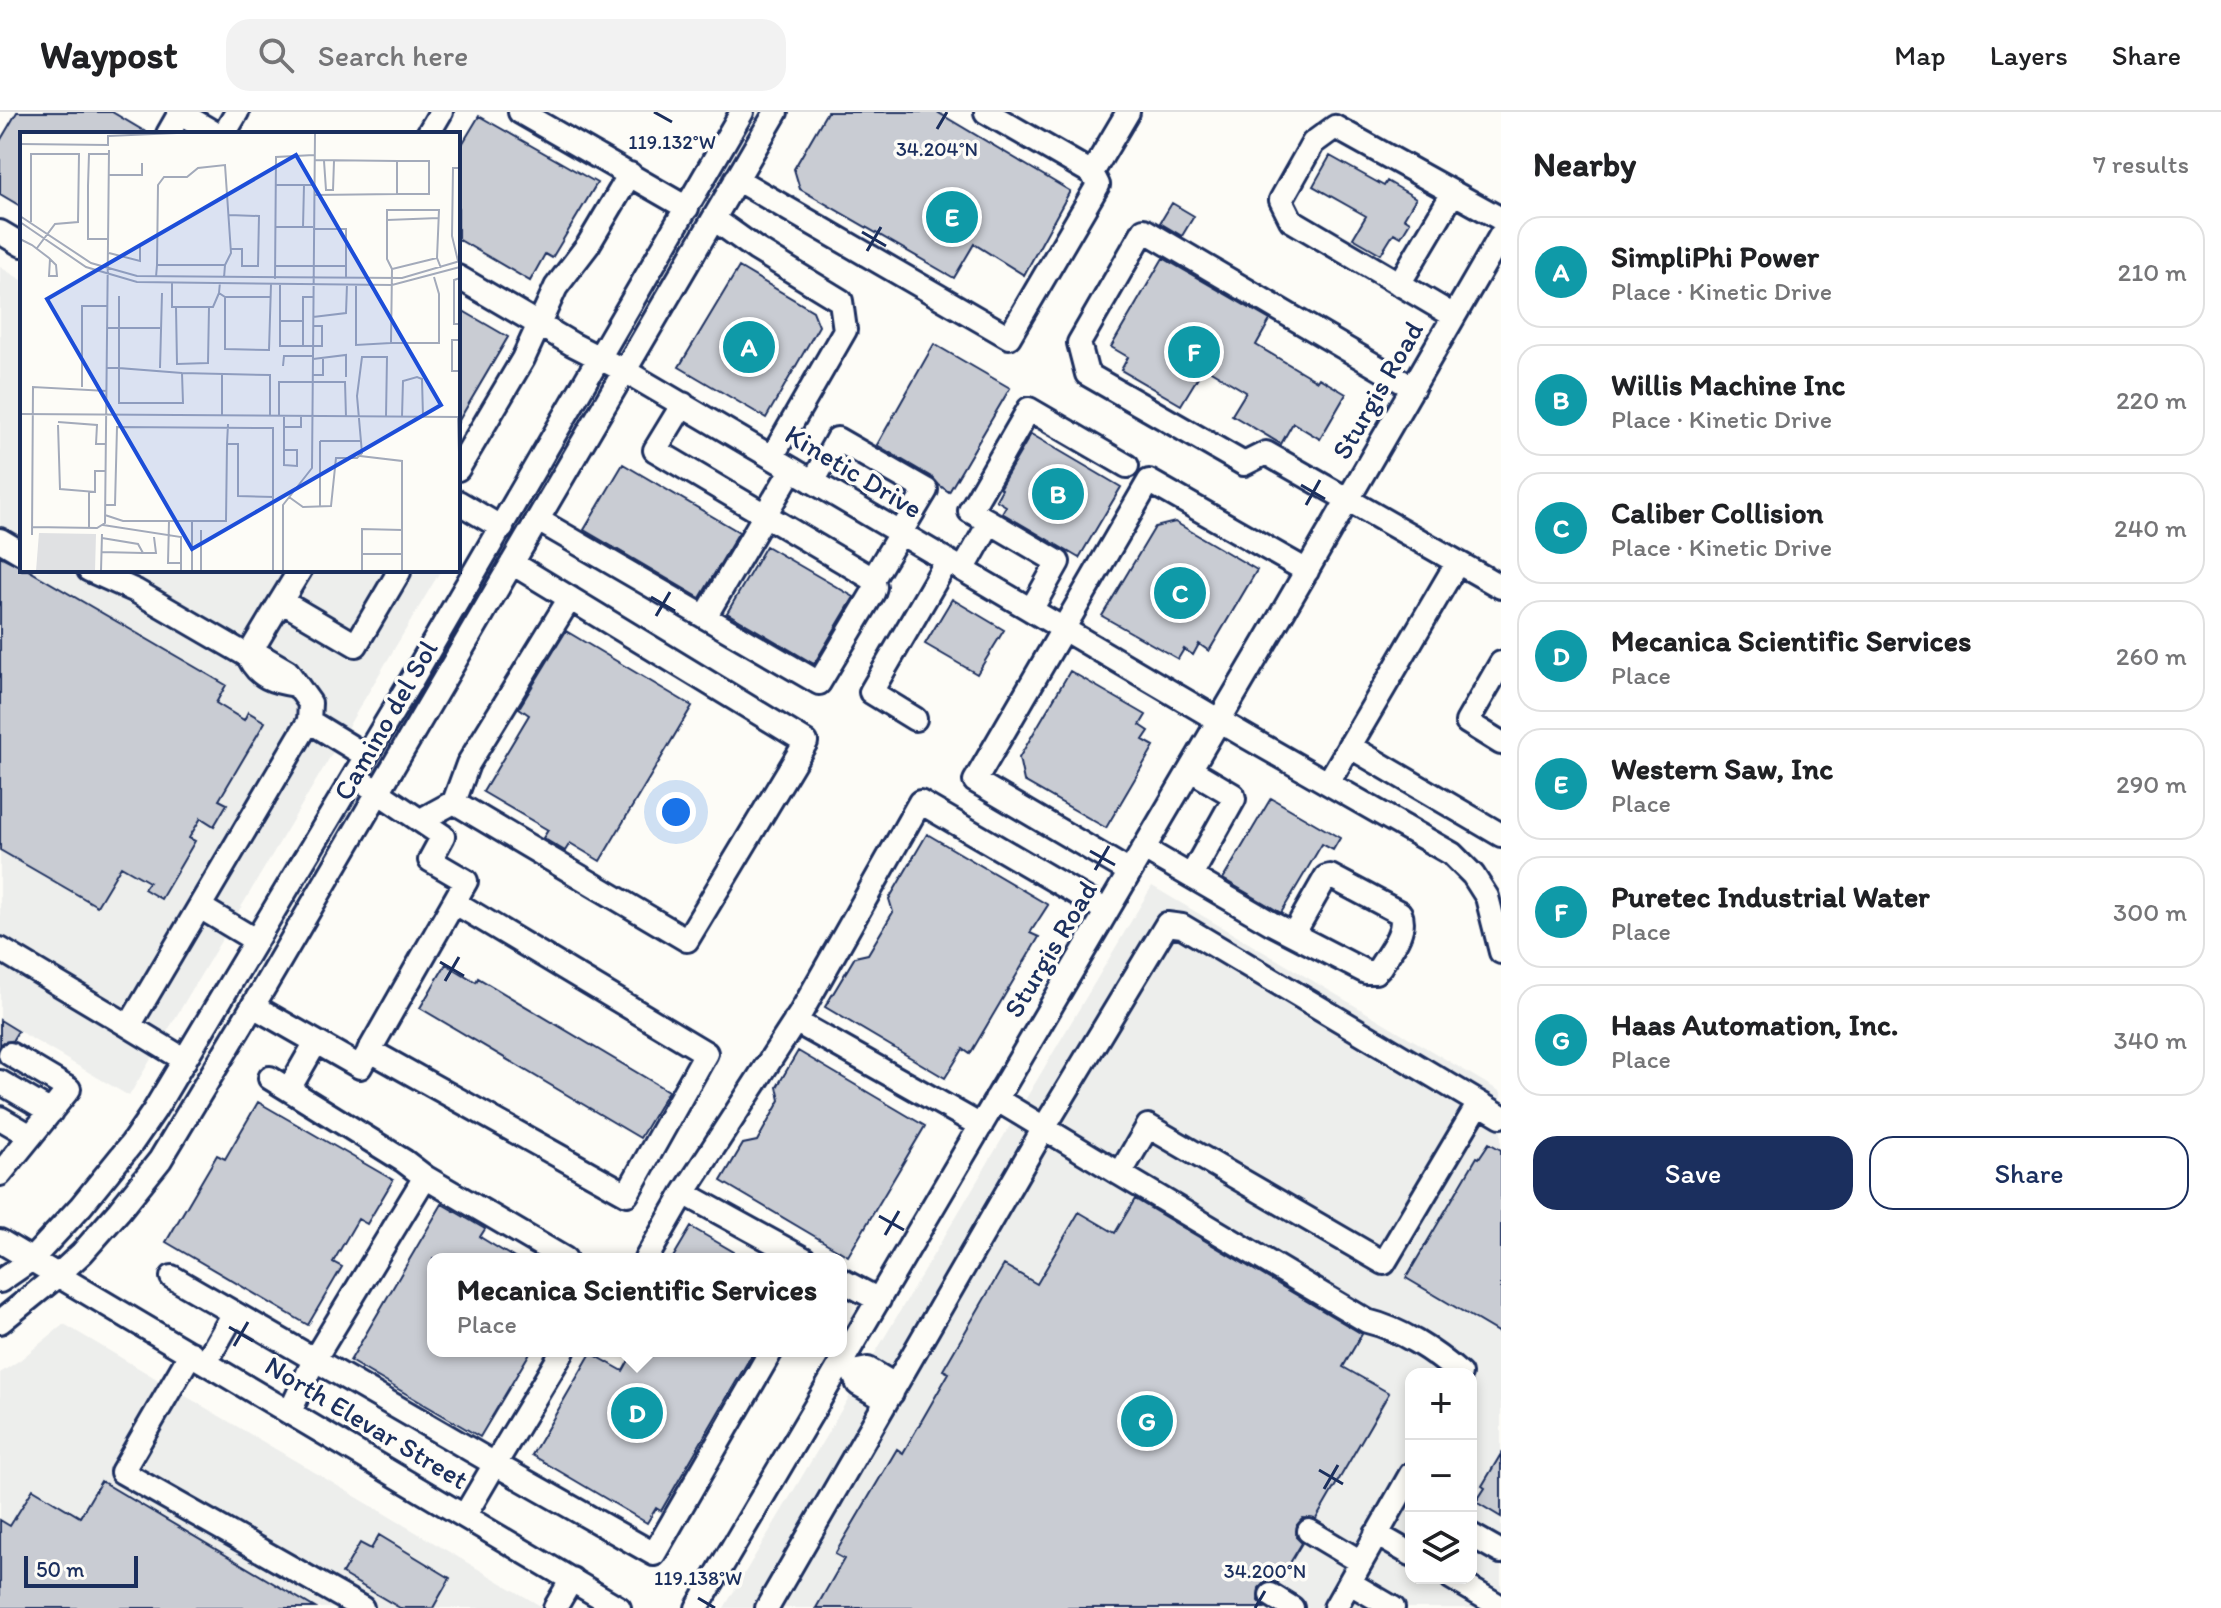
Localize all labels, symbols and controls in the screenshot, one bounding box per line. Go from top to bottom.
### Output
search box [226,19,786,91]
text: Waypost [40,32,178,78]
icon: search [254,33,298,77]
text: Search here [318,37,468,74]
text: Map [1894,38,1946,72]
text: Layers [1990,38,2068,72]
text: Share [2112,38,2181,72]
text: 119.132°W [628,130,716,154]
inset map [20,132,460,572]
text: 34.204°N [896,137,978,161]
text: Nearby [1533,144,1636,185]
text: 7 results [2093,148,2189,180]
pin: E [926,187,978,247]
text: SimpliPhi Power [1611,238,1819,275]
text: A [1553,256,1569,288]
text: 210 m [2118,256,2187,288]
text: Place · Kinetic Drive [1611,275,1832,307]
street label: Sturgis Road [1324,315,1430,465]
pin: A [723,317,775,377]
pin: F [1168,322,1220,382]
text: Willis Machine Inc [1611,366,1845,403]
text: B [1553,384,1569,416]
text: 220 m [2116,384,2187,416]
text: Place · Kinetic Drive [1611,403,1832,435]
street label: Kinetic Drive [779,417,929,525]
pin: B [1032,464,1084,524]
text: Caliber Collision [1611,494,1824,531]
text: C [1553,512,1569,544]
text: 240 m [2114,512,2187,544]
text: Place · Kinetic Drive [1611,531,1832,563]
pin: C [1154,563,1206,623]
text: Mecanica Scientific Services [1611,622,1971,659]
street label: Camino del Sol [325,634,445,806]
text: D [1552,640,1570,672]
text: 260 m [2116,640,2187,672]
text: Place [1611,659,1671,691]
text: Western Saw, Inc [1611,750,1833,787]
text: E [1554,768,1568,800]
text: 290 m [2116,768,2187,800]
text: Place [1611,787,1671,819]
your location [656,792,696,832]
street label: Sturgis Road [996,875,1104,1023]
text: Puretec Industrial Water [1611,878,1930,915]
text: F [1554,896,1568,928]
text: 300 m [2113,896,2187,928]
text: Place [1611,915,1671,947]
text: Haas Automation, Inc. [1611,1006,1899,1043]
text: G [1552,1024,1570,1056]
text: 340 m [2113,1024,2187,1056]
text: Place [1611,1043,1671,1075]
button: Save [1533,1136,1853,1210]
button: Share [1869,1136,2189,1210]
popup [427,1253,847,1357]
text: Mecanica Scientific Services [457,1271,817,1308]
text: Place [457,1308,517,1340]
street label: North Elevar Street [259,1348,475,1496]
map controls [1405,1368,1477,1584]
button: + [1405,1368,1477,1440]
pin: D [611,1383,663,1443]
pin: G [1121,1391,1173,1451]
button: − [1405,1440,1477,1512]
button: layers [1405,1512,1477,1584]
scale bar [24,1552,138,1588]
text: 50 m [36,1556,85,1583]
text: 34.200°N [1224,1559,1306,1583]
text: 119.138°W [654,1566,742,1590]

